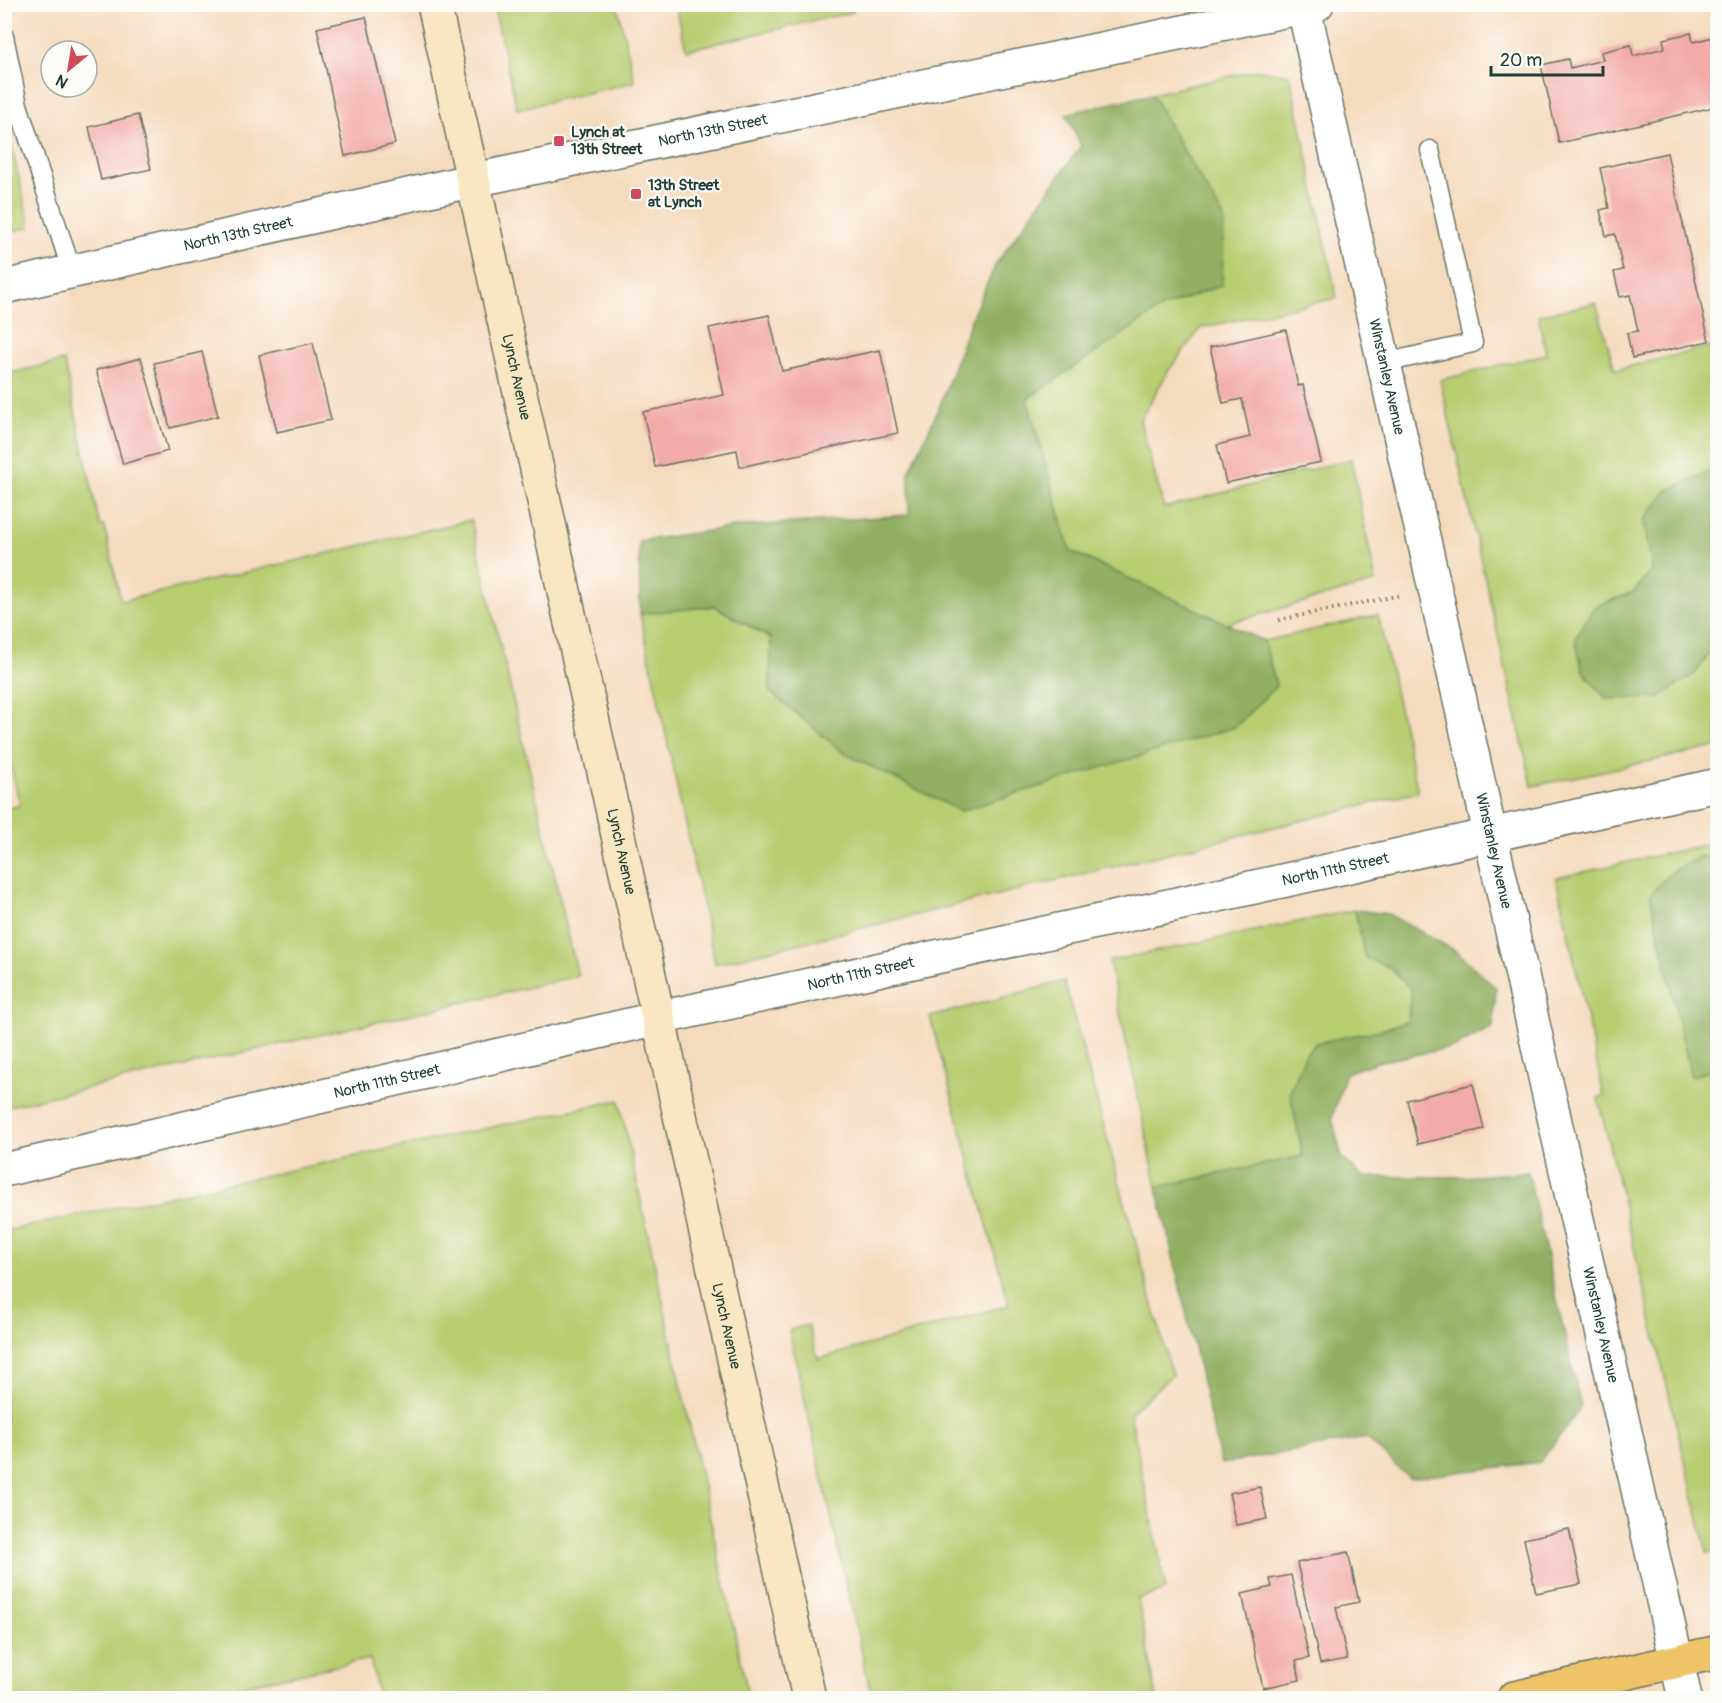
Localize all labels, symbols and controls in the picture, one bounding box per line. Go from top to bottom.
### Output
north arrow [39,39,99,99]
scale bar [1491,39,1604,77]
text: 20 m [1500,49,1542,72]
text: N [52,70,72,92]
street label: North 13th Street [657,110,770,151]
place label: Lynch at 13th Street [571,123,643,159]
marker: Lynch at 13th Street [552,134,566,148]
place label: 13th Street at Lynch [648,176,720,212]
marker: 13th Street at Lynch [629,187,643,201]
street label: North 13th Street [182,212,295,256]
street label: Winstanley Avenue [1364,317,1409,437]
street label: Lynch Avenue [497,332,535,422]
street label: Winstanley Avenue [1471,791,1516,911]
street label: Lynch Avenue [602,807,640,897]
street label: North 11th Street [1280,848,1392,891]
street label: North 11th Street [806,953,917,995]
street label: North 11th Street [332,1060,443,1103]
street label: Winstanley Avenue [1578,1265,1623,1385]
street label: Lynch Avenue [707,1281,745,1371]

